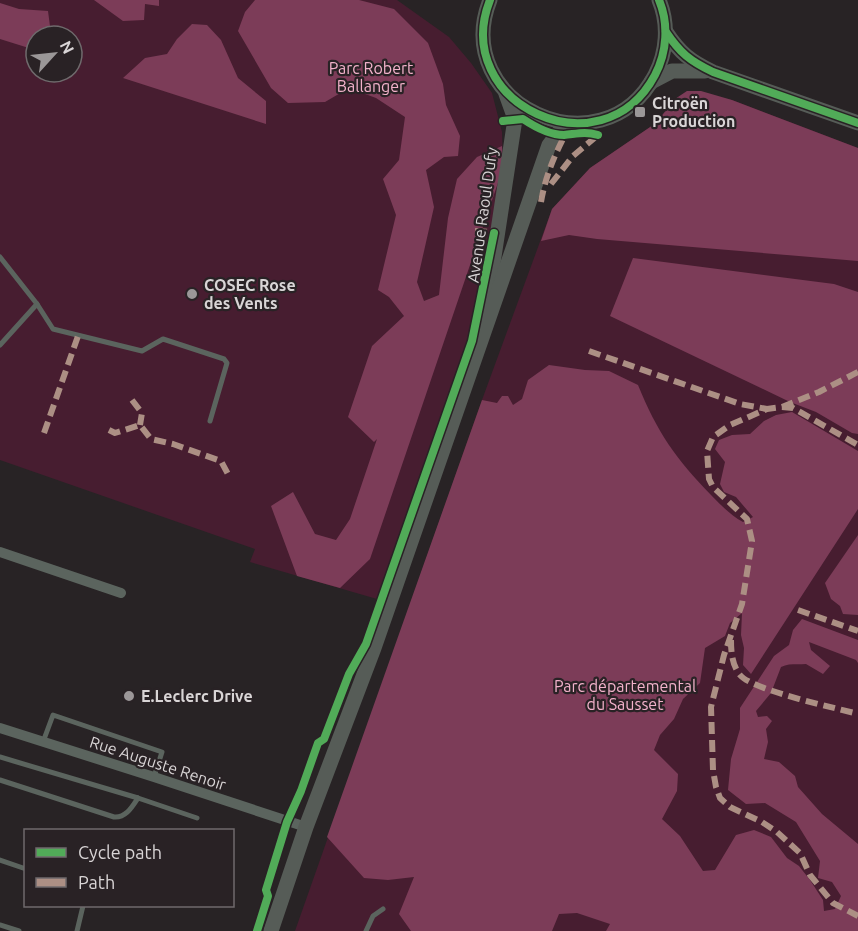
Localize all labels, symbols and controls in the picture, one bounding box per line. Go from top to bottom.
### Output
north arrow [24,24,84,84]
text: N [57,38,78,57]
park label: Parc Robert Ballanger [329,59,414,95]
place label: Citroën Production [652,94,735,130]
marker: Citroën Production [633,105,647,119]
street label: Avenue Raoul Dufy [464,146,500,284]
place label: COSEC Rose des Vents [204,276,296,312]
marker: COSEC Rose des Vents [185,287,199,301]
park label: Parc départemental du Sausset [554,677,696,713]
place label: E.Leclerc Drive [141,687,253,705]
marker: E.Leclerc Drive [122,689,136,703]
street label: Rue Auguste Renoir [88,732,228,794]
legend [24,829,234,907]
text: Cycle path [78,842,162,862]
text: Path [78,872,115,892]

